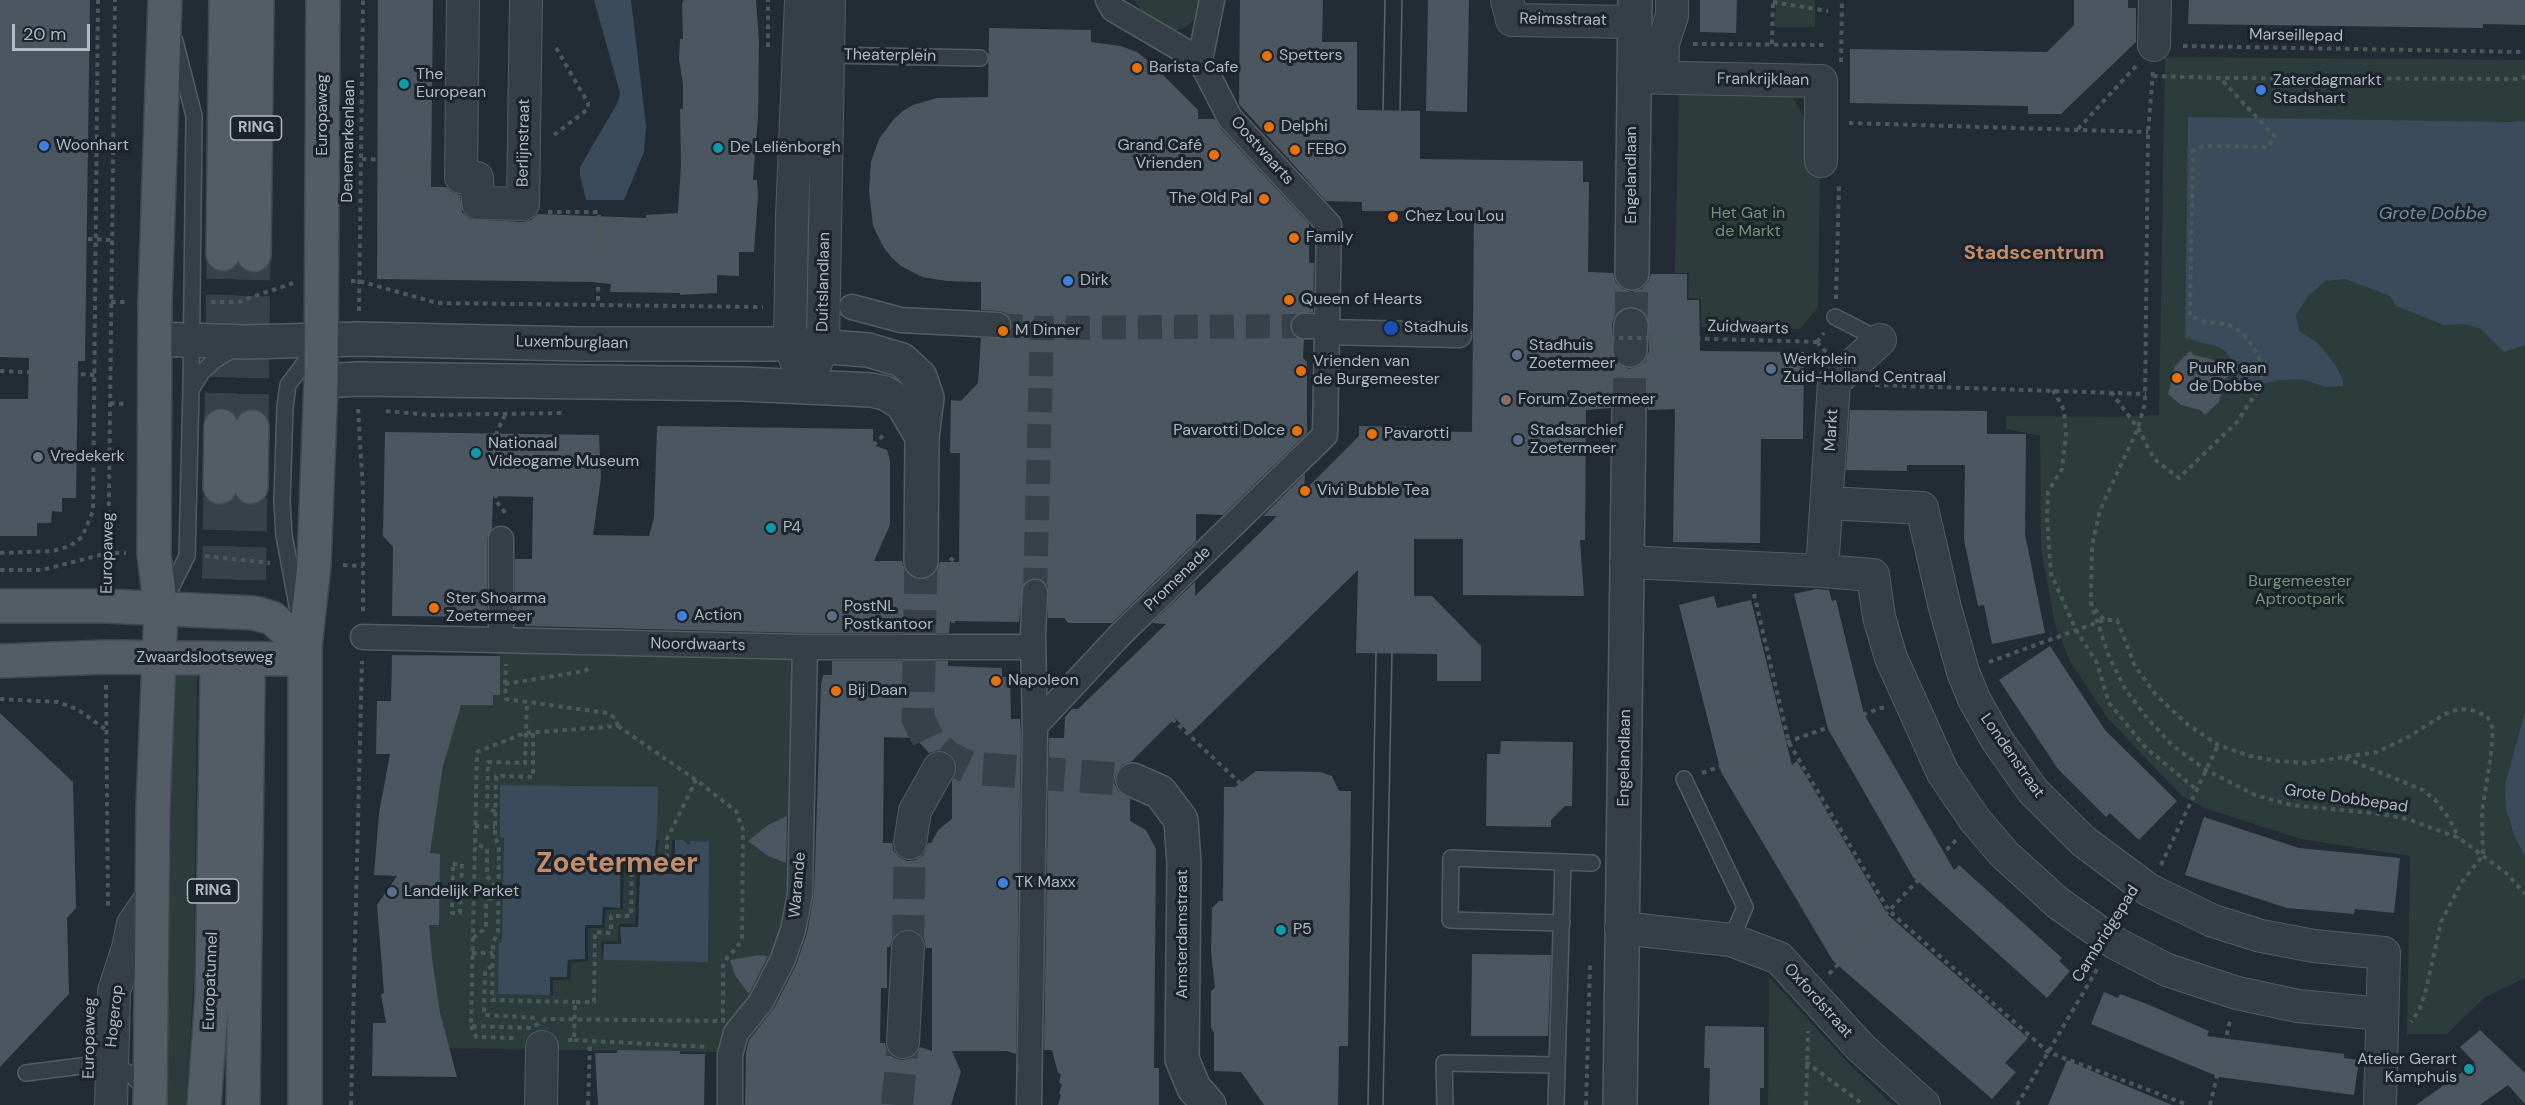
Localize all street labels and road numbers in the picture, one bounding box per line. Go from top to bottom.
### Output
street label: Reimsstraat [1519,10,1607,30]
street label: Marseillepad [2249,26,2343,46]
street label: Theaterplein [844,46,936,66]
street label: Frankrijklaan [1717,70,1809,90]
street label: Europaweg [313,74,333,156]
street label: Denemarkenlaan [338,79,360,203]
street label: Berlijnstraat [514,99,534,187]
street label: Oostwaarts [1226,113,1298,189]
road number: RING [230,116,282,140]
street label: Engelandlaan [1622,126,1642,224]
street label: Duitslandlaan [814,232,834,332]
street label: Zuidwaarts [1707,317,1789,339]
street label: Luxemburglaan [516,332,628,354]
street label: Markt [1821,408,1843,452]
street label: Europaweg [98,512,118,594]
street label: Promenade [1141,543,1215,615]
street label: Noordwaarts [650,635,746,655]
street label: Zwaardslootseweg [137,648,273,668]
street label: Engelandlaan [1615,709,1635,807]
street label: Londenstraat [1976,710,2048,802]
street label: Grote Dobbepad [2283,781,2409,817]
street label: Warande [786,851,810,919]
street label: Amsterdamstraat [1173,869,1193,999]
road number: RING [188,879,238,903]
street label: Cambridgepad [2069,882,2143,986]
street label: Europatunnel [200,932,222,1030]
street label: Oxfordstraat [1779,960,1857,1042]
street label: Hogerop [102,984,128,1048]
street label: Europaweg [80,997,100,1079]

